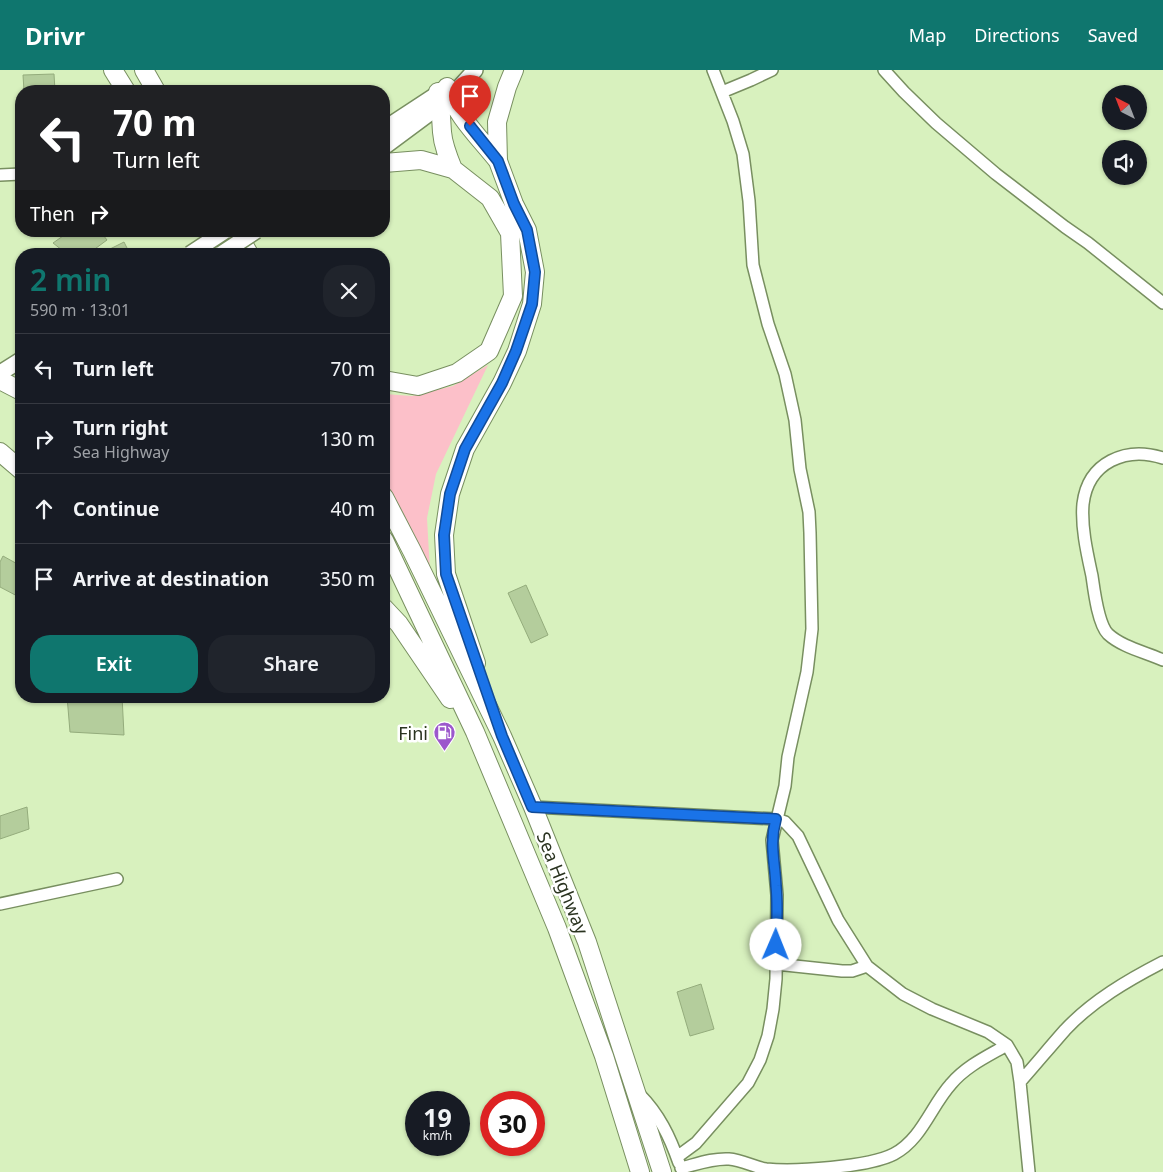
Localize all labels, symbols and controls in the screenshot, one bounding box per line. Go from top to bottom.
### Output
text: Drivr [25,19,85,52]
text: Map [909,23,946,47]
text: Directions [974,23,1060,47]
text: Saved [1088,23,1138,47]
pin [449,75,491,126]
icon: arrive [456,82,484,110]
north arrow [1102,85,1148,130]
map controls [1102,85,1147,185]
text: 70 m [113,99,196,146]
icon: left [30,105,95,170]
button: sound [1102,140,1147,185]
text: Turn left [113,144,200,174]
icon: right [85,200,113,228]
text: Then [30,201,75,227]
text: 2 min [30,259,111,300]
button: close [323,265,375,317]
text: 590 m · 13:01 [30,299,130,321]
icon: left [30,355,58,383]
text: Turn left [73,356,154,382]
text: 70 m [331,356,375,382]
text: Turn right [73,415,168,441]
icon: right [30,425,58,453]
text: 130 m [320,426,375,452]
text: Sea Highway [73,441,169,463]
icon: ahead [30,495,58,523]
text: Continue [73,496,159,522]
text: 40 m [331,496,375,522]
icon: arrive [30,565,58,593]
text: Arrive at destination [73,566,269,592]
text: 350 m [320,566,375,592]
button: Exit [30,635,198,693]
button: Share [208,635,375,693]
place label: Fini [398,721,428,745]
fuel station icon: Fini [432,721,456,752]
street label: Sea Highway [532,828,595,939]
position arrow [749,918,801,970]
speed limit sign: 30 [480,1091,545,1156]
text: 19 [423,1100,452,1134]
text: km/h [423,1127,452,1144]

